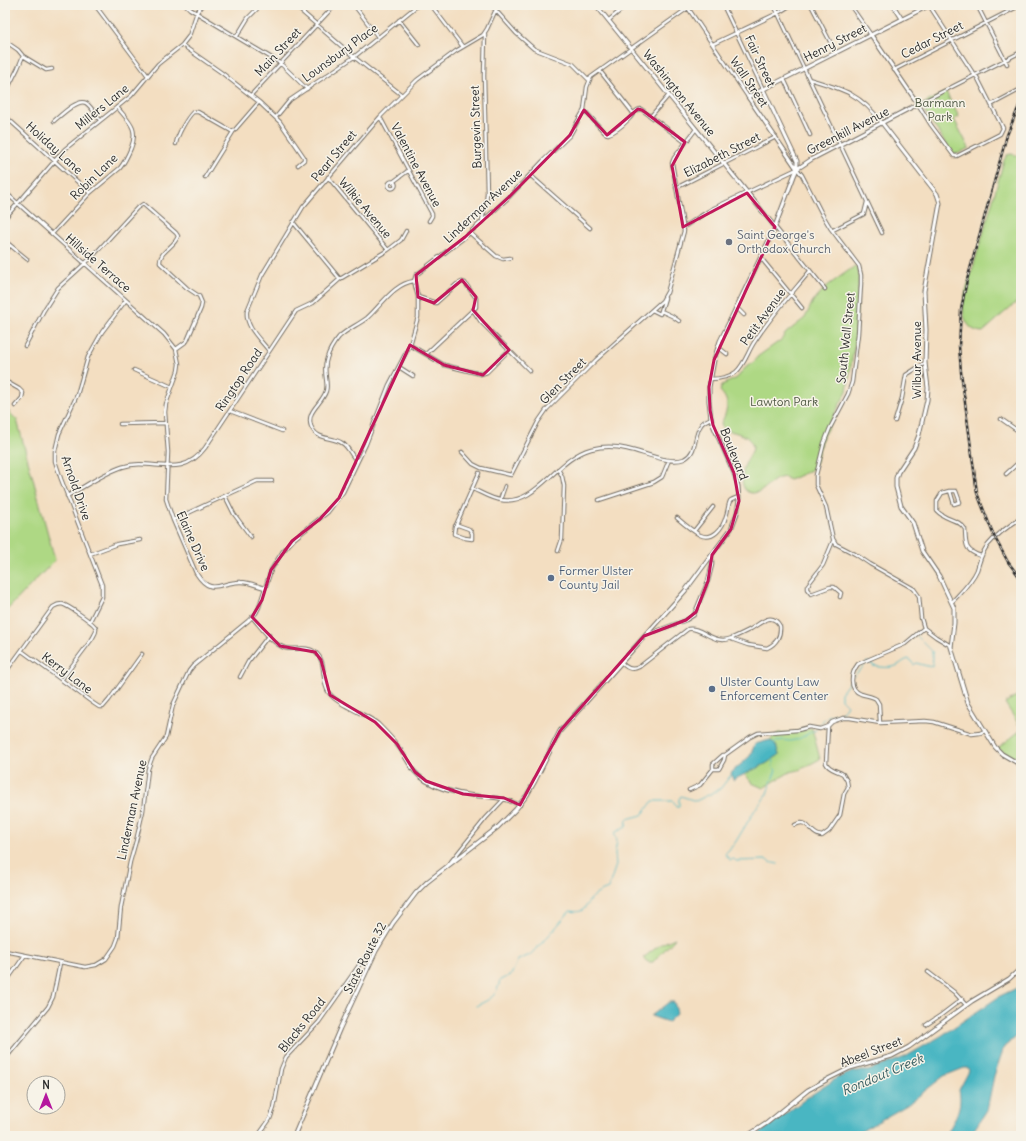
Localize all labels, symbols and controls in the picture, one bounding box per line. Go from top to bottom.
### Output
street label: Cedar Street [898,17,965,62]
street label: Lounsbury Place [299,20,380,85]
street label: Henry Street [801,20,869,65]
street label: Main Street [251,24,304,79]
street label: Fair Street [742,32,779,89]
street label: Washington Avenue [640,46,719,139]
street label: Wall Street [727,54,772,110]
street label: Millers Lane [72,81,131,133]
street label: Burgevin Street [467,85,484,169]
park label: Barmann Park [915,95,965,124]
street label: Greenkill Avenue [804,103,891,158]
street label: Holiday Lane [23,118,86,177]
street label: Valentine Avenue [388,120,445,209]
street label: Pearl Street [308,127,359,184]
street label: Elizabeth Street [681,129,763,180]
street label: Robin Lane [67,150,120,203]
street label: Linderman Avenue [440,165,525,246]
street label: Wilkie Avenue [336,174,395,241]
place label: Saint George's Orthodox Church [737,227,831,256]
street label: Hillside Terrace [63,230,134,295]
marker: Saint George's Orthodox Church [724,237,734,247]
street label: Petit Avenue [737,285,788,348]
street label: South Wall Street [833,291,858,384]
street label: Wilbur Avenue [909,321,924,399]
street label: Ringtop Road [212,345,265,414]
street label: Glen Street [536,354,589,407]
park label: Lawton Park [750,394,818,409]
street label: Boulevard [717,425,752,482]
street label: Arnold Drive [58,454,95,522]
street label: Elaine Drive [174,509,213,573]
place label: Former Ulster County Jail [559,563,633,592]
marker: Former Ulster County Jail [546,573,556,583]
street label: Kerry Lane [39,649,96,697]
place label: Ulster County Law Enforcement Center [720,674,829,703]
marker: Ulster County Law Enforcement Center [707,684,717,694]
street label: Linderman Avenue [114,758,149,861]
street label: State Route 32 [340,919,389,996]
street label: Blacks Road [275,994,328,1055]
street label: Abeel Street [838,1033,904,1070]
water label: Rondout Creek [839,1049,927,1099]
north arrow [26,1075,66,1115]
text: N [42,1078,50,1092]

